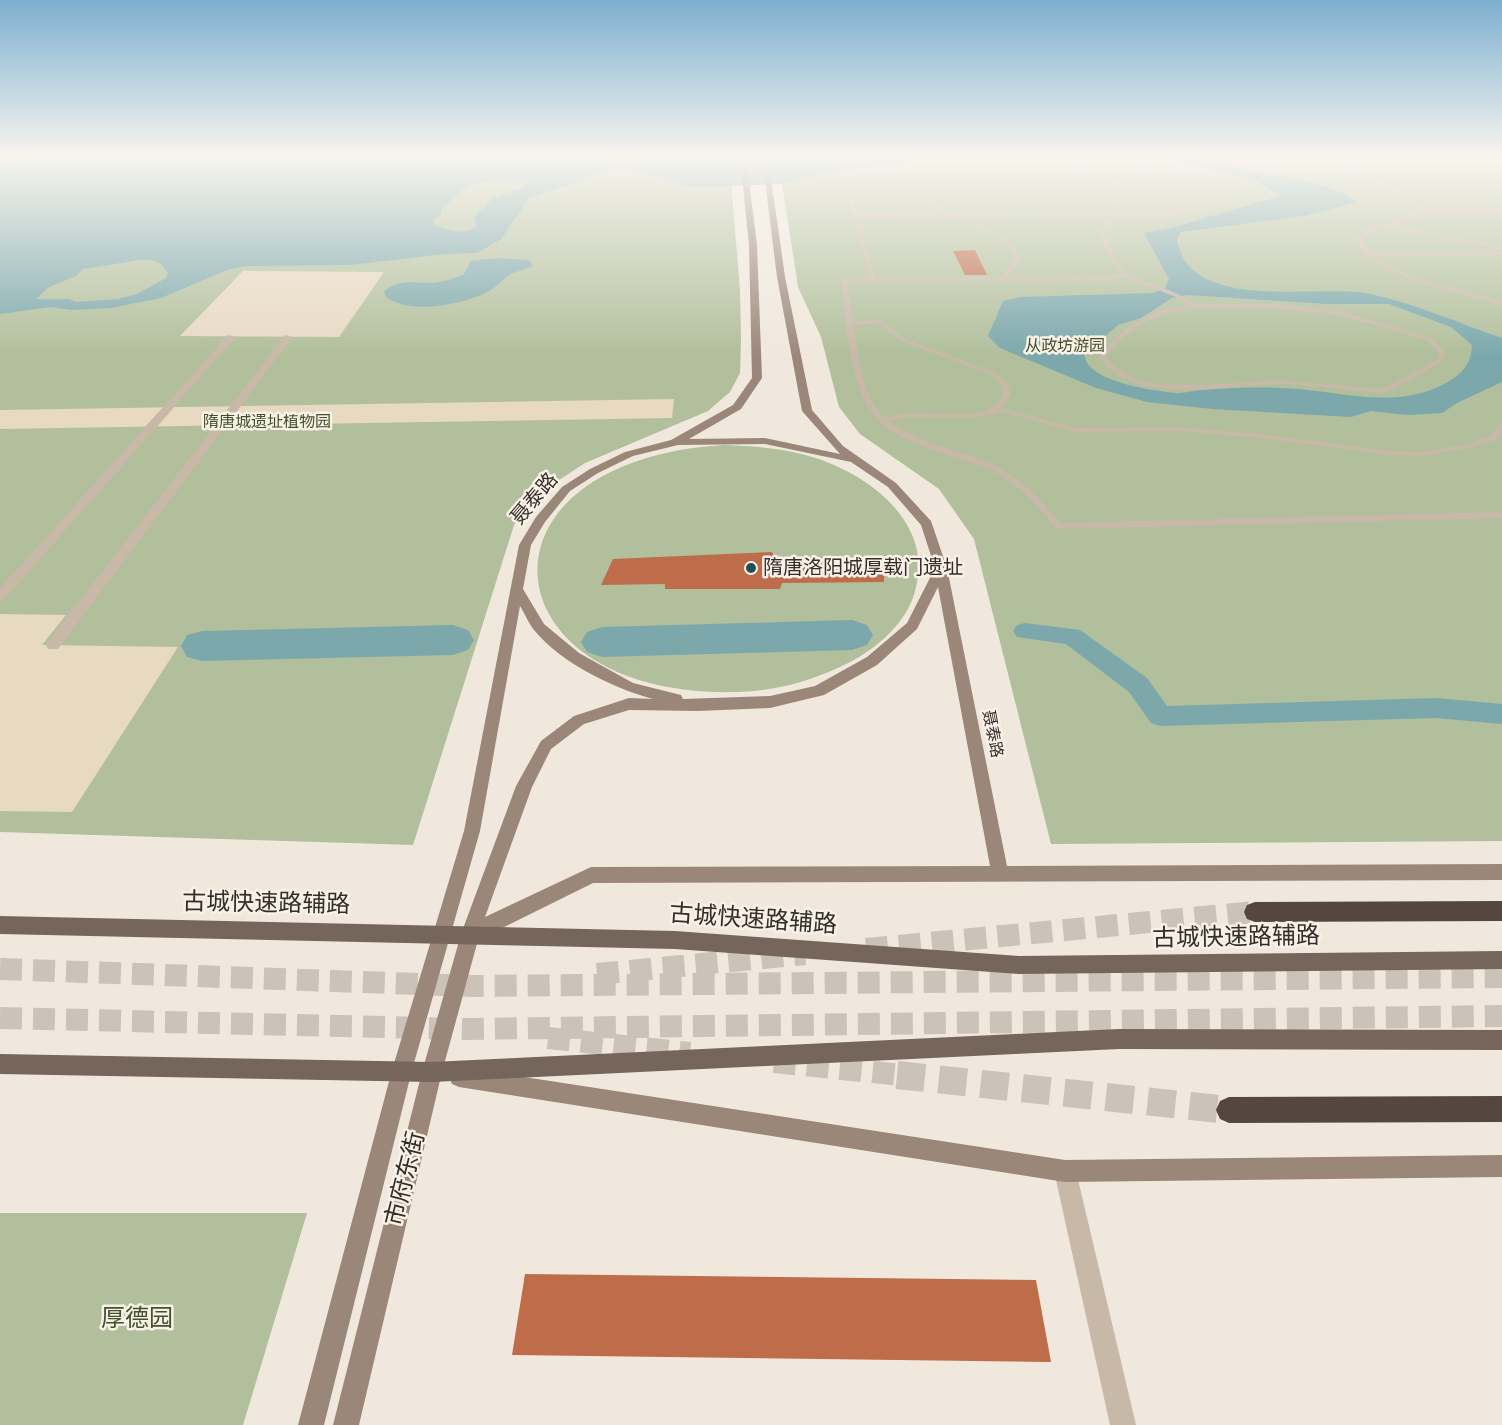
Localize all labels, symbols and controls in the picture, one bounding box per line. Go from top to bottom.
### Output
park label: 从政坊游园 [1025,337,1105,357]
park label: 隋唐城遗址植物园 [203,413,331,433]
street label: 聂泰路 [507,468,563,530]
place label: 隋唐洛阳城厚载门遗址 [763,556,963,580]
marker: 隋唐洛阳城厚载门遗址 [744,561,758,575]
street label: 聂泰路 [978,709,1006,759]
street label: 古城快速路辅路 [182,888,350,920]
street label: 古城快速路辅路 [668,900,838,940]
street label: 古城快速路辅路 [1152,922,1320,954]
street label: 市府东街 [380,1129,432,1229]
park label: 厚德园 [101,1305,173,1333]

